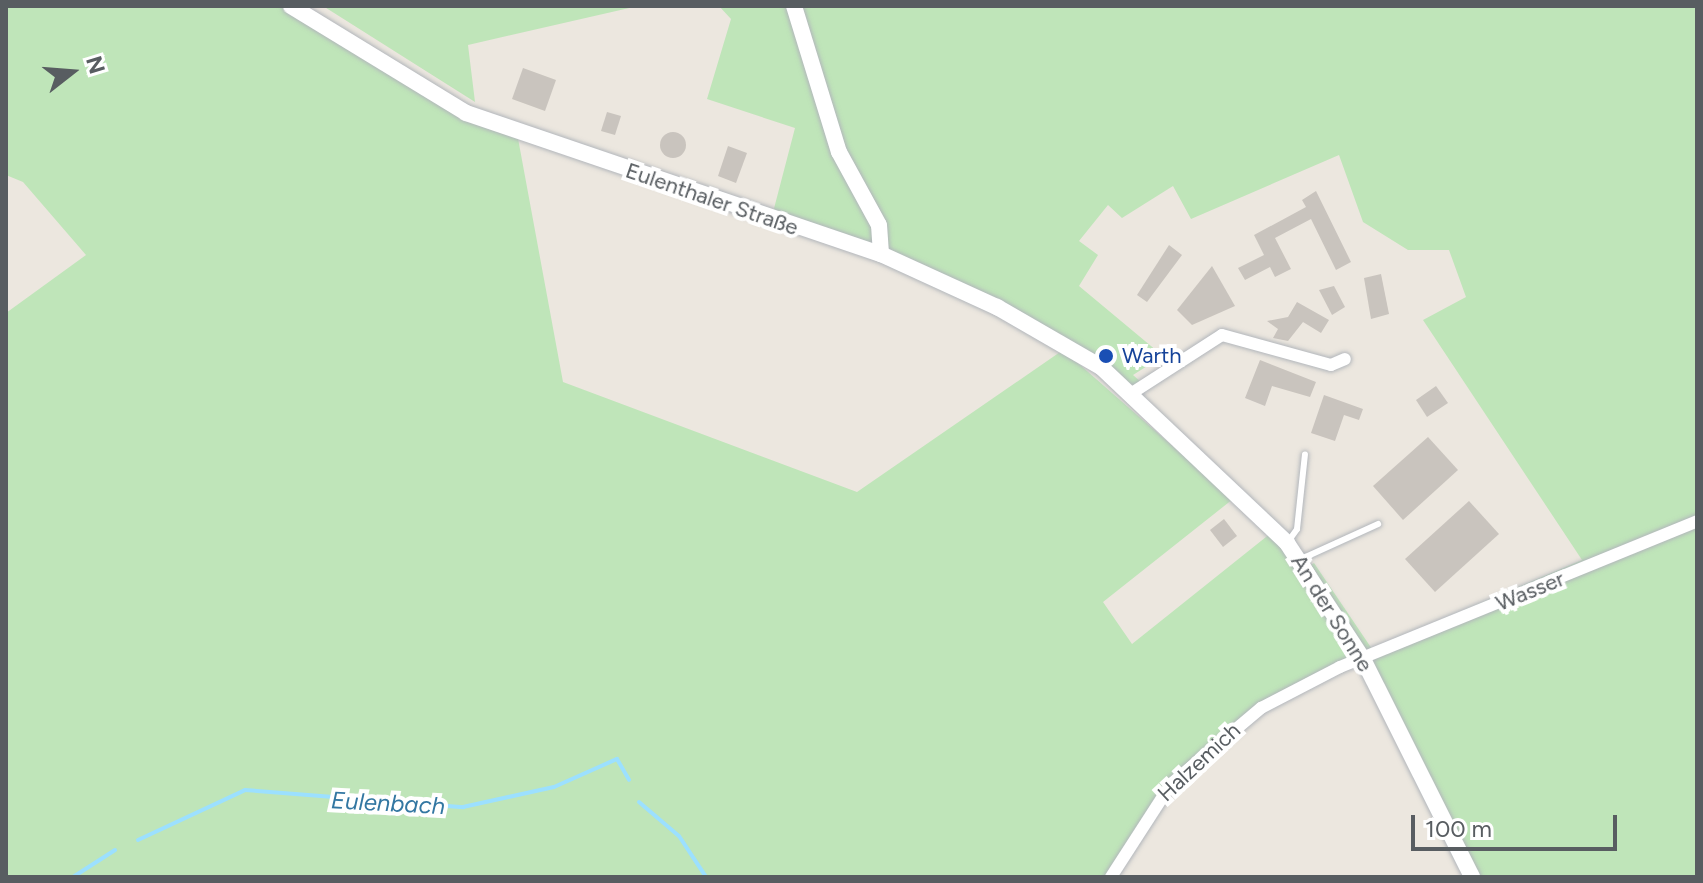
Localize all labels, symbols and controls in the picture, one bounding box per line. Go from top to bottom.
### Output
north arrow [32,32,112,112]
text: N [80,53,111,77]
street label: Eulenthaler Straße [622,157,802,241]
place label: Warth [1122,343,1181,369]
marker: Warth [1097,347,1115,365]
street label: An der Sonne [1286,550,1378,676]
street label: Wasser [1492,565,1568,617]
street label: Halzemich [1152,717,1246,807]
water label: Eulenbach [330,786,446,820]
scale bar [1415,799,1621,849]
text: 100 m [1425,814,1492,843]

